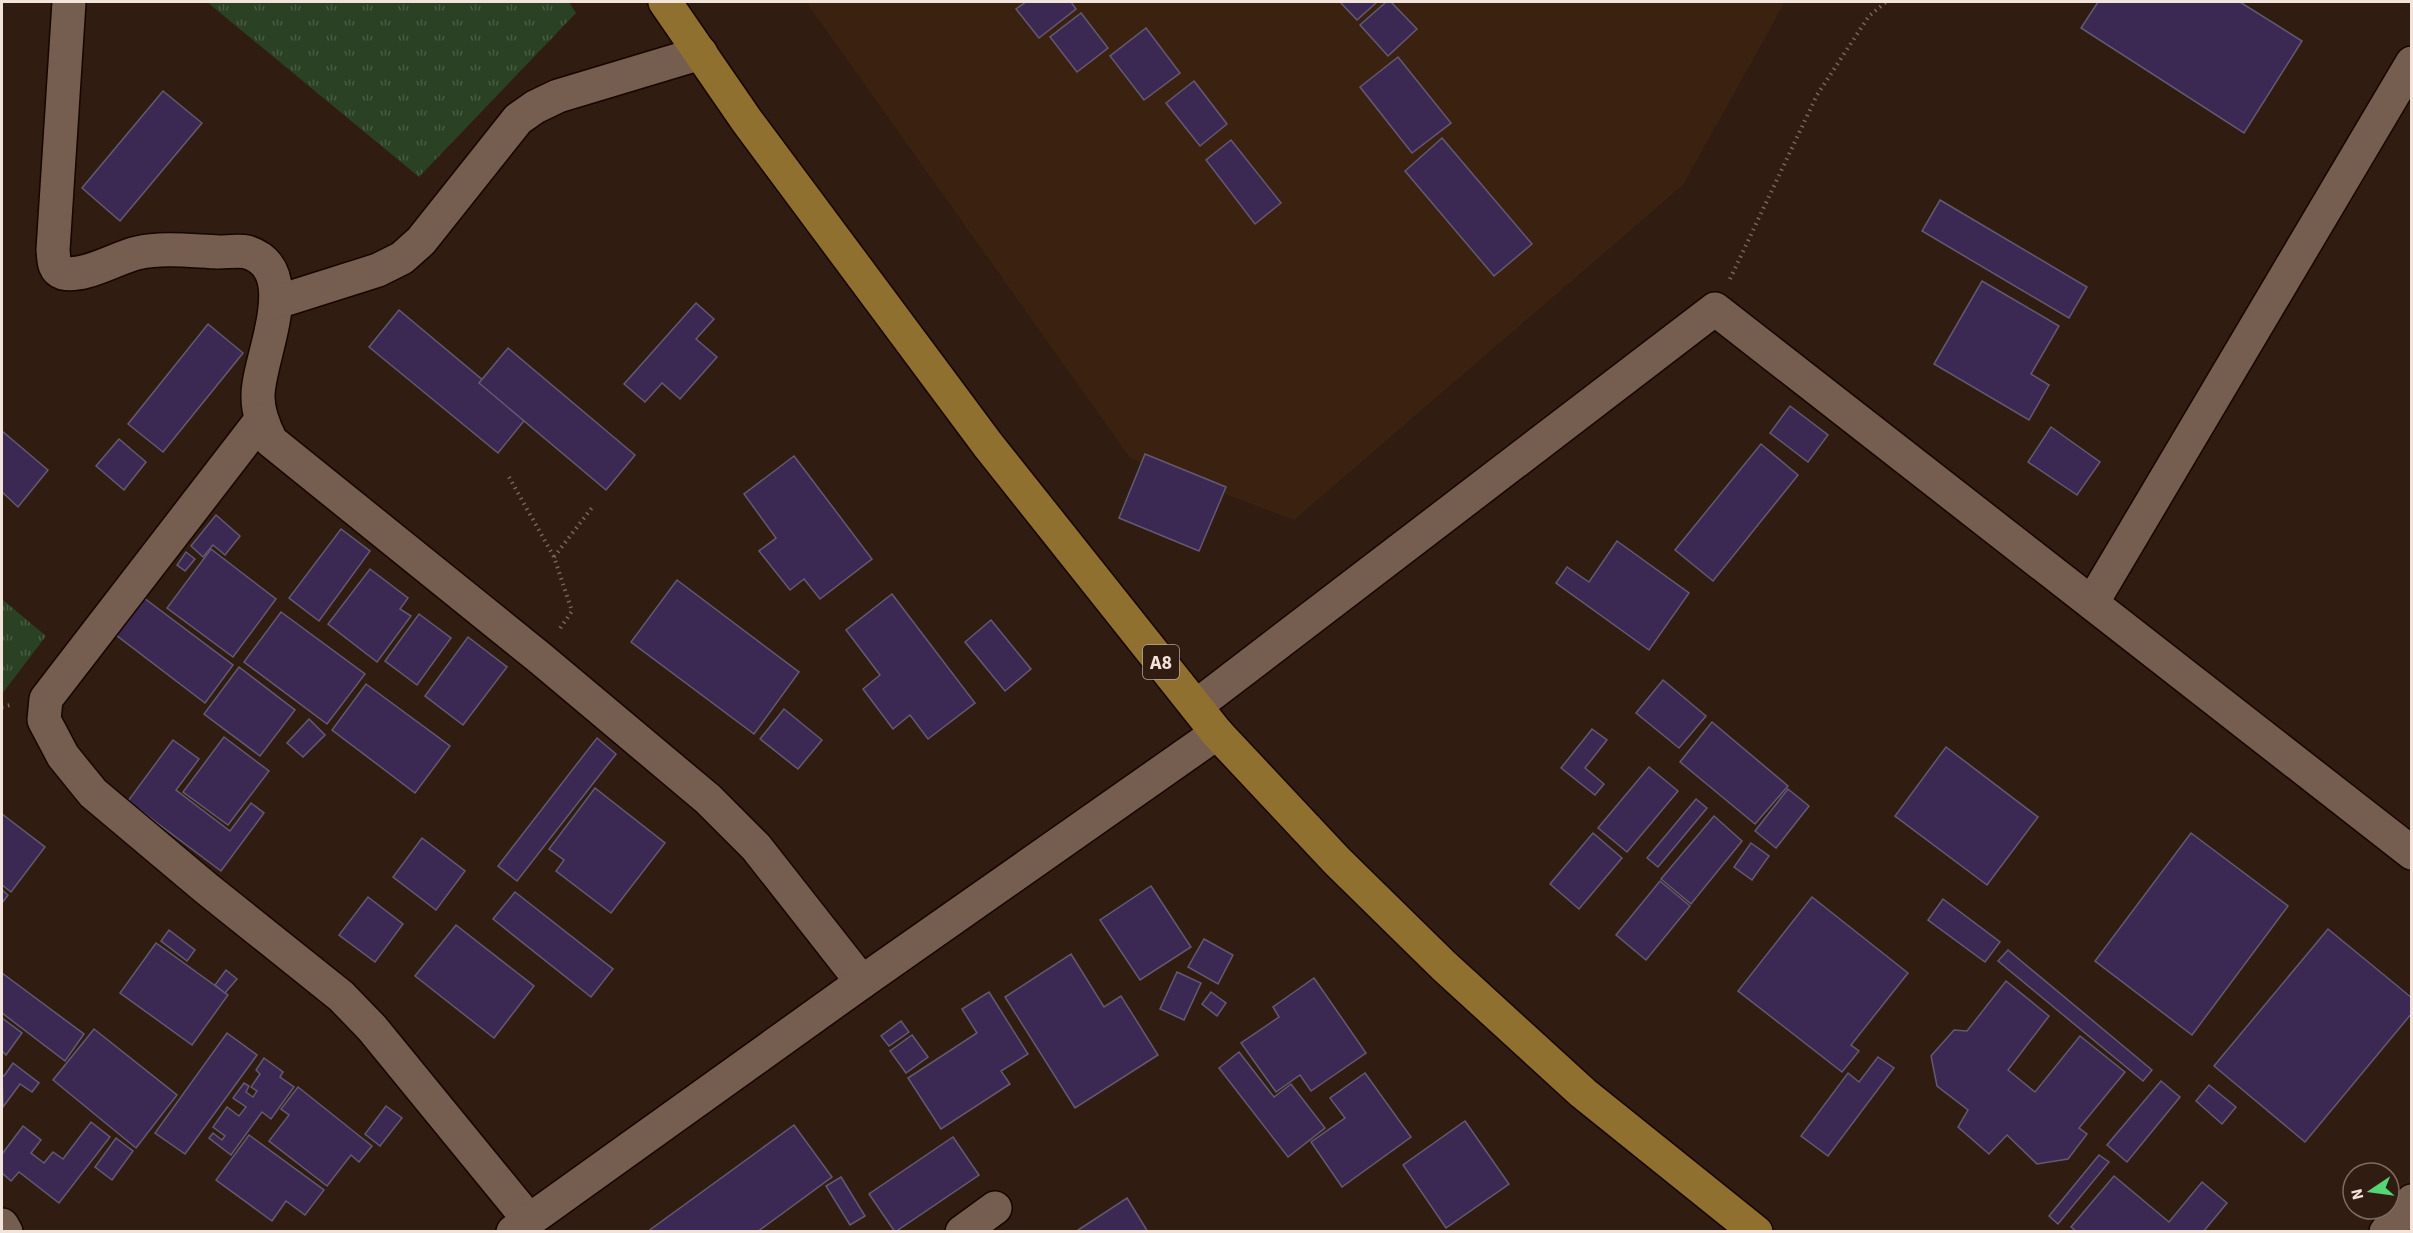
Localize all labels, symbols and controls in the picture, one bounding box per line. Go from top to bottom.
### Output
road number: A8 [1143,645,1179,679]
north arrow [2341,1161,2401,1221]
text: N [2345,1186,2369,1202]

